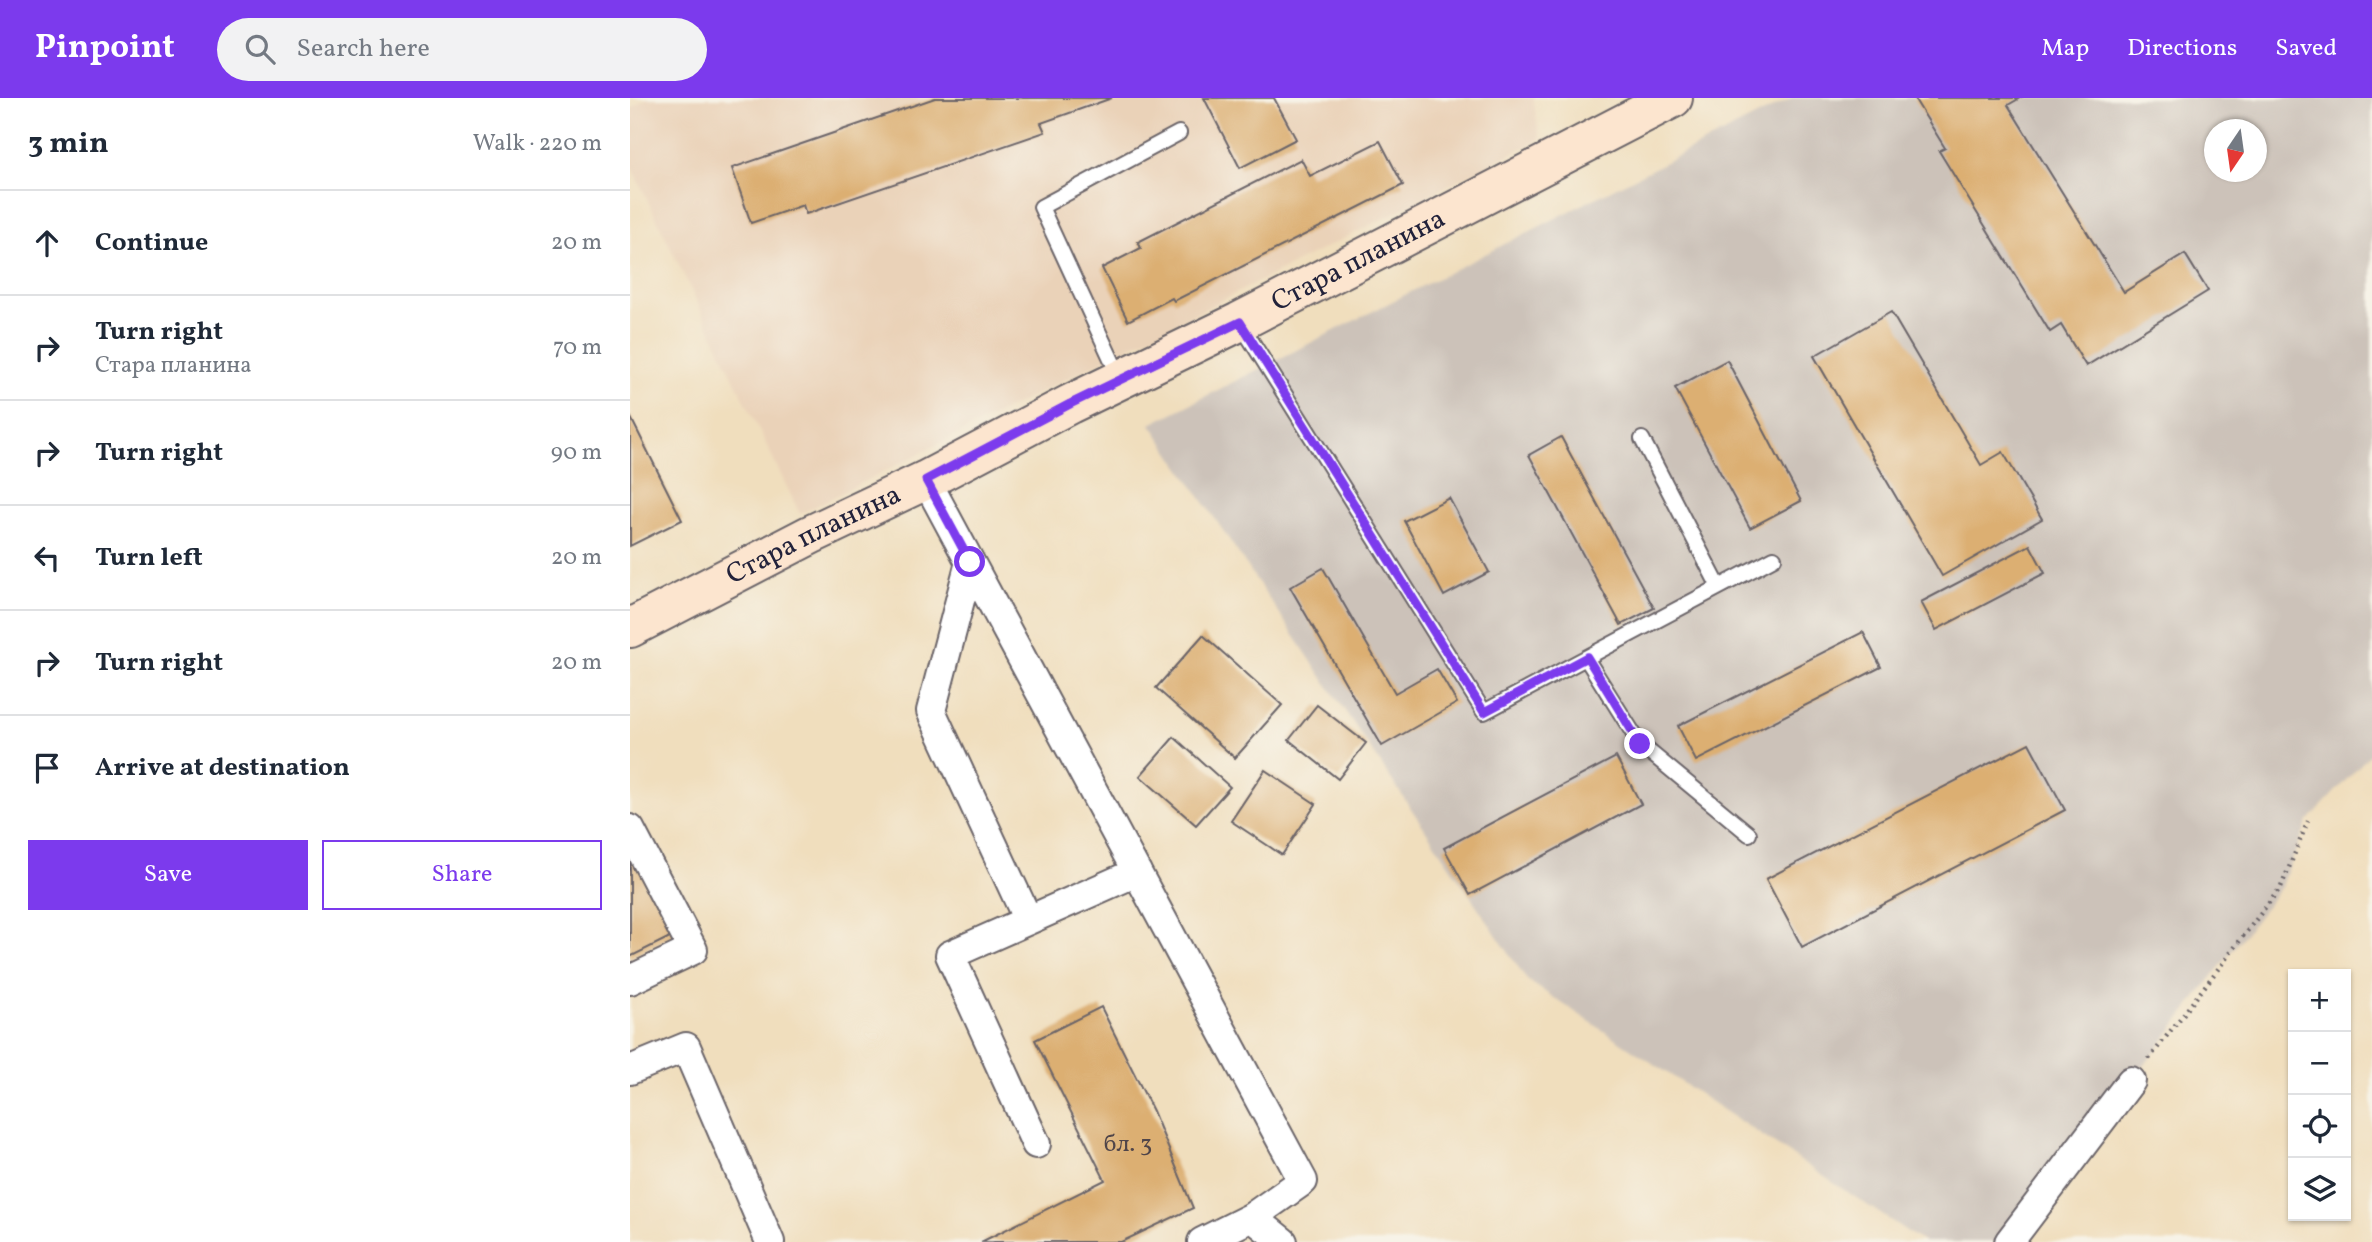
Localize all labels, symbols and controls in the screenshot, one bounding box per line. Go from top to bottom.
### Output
search box [217,18,707,81]
text: Pinpoint [35,26,175,72]
icon: search [241,30,279,68]
text: Search here [297,31,430,67]
text: Map [2041,32,2089,66]
text: Directions [2127,32,2237,66]
text: Saved [2275,32,2337,66]
north arrow [2204,119,2267,182]
text: 3 min [28,123,109,165]
text: Walk · 220 m [473,128,602,160]
street label: Стара планина [1265,199,1452,321]
icon: ahead [28,224,66,262]
text: Continue [95,225,208,261]
text: 20 m [551,227,602,259]
text: Turn right [95,314,223,350]
icon: right [28,329,66,367]
text: 70 m [553,332,602,364]
text: Стара планина [95,350,252,382]
icon: right [28,434,66,472]
text: Turn right [95,435,223,471]
text: 90 m [551,437,602,469]
street label: Стара планина [719,475,908,595]
icon: left [28,539,66,577]
text: Turn left [95,540,203,576]
text: 20 m [551,542,602,574]
route start [954,546,985,577]
icon: right [28,644,66,682]
text: Turn right [95,645,223,681]
text: 20 m [551,647,602,679]
route end [1624,728,1655,759]
icon: arrive [28,749,66,787]
text: Arrive at destination [95,750,350,786]
button: Save [28,840,308,910]
button: Share [322,840,602,910]
map controls [2288,969,2351,1221]
button: + [2288,969,2351,1032]
button: − [2288,1032,2351,1095]
button: locate [2288,1095,2351,1158]
house number: бл. 3 [1104,1128,1152,1162]
button: layers [2288,1158,2351,1221]

